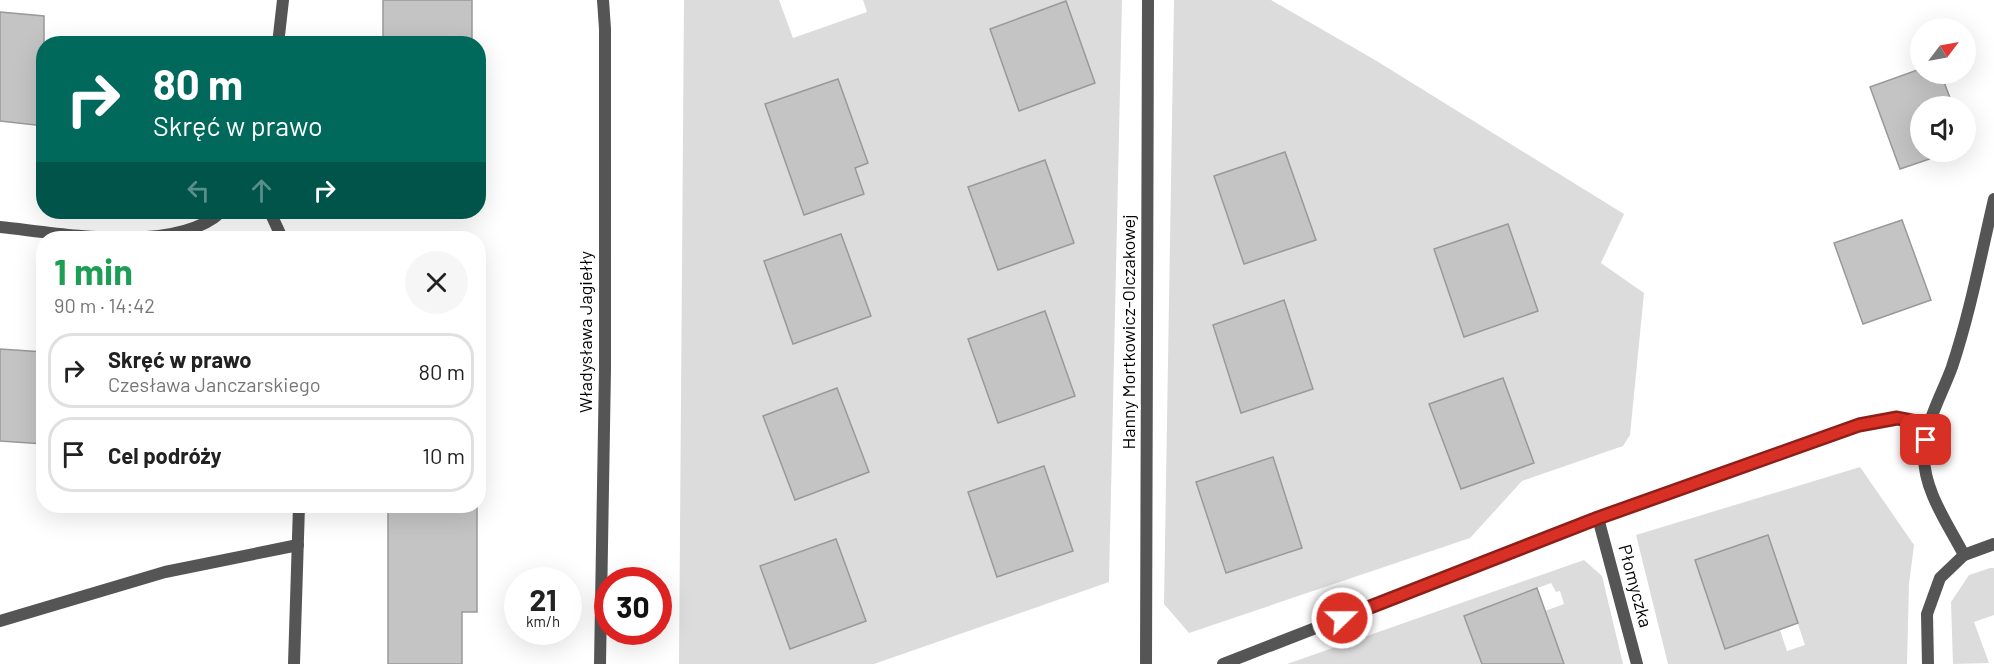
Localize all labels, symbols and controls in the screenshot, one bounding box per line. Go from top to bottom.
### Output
north arrow [1910,18,1976,84]
map controls [1910,18,1976,162]
text: 80 m [153,58,243,108]
icon: right [54,60,132,138]
button: sound [1910,96,1976,162]
text: Skręć w prawo [153,109,323,141]
icon: left [182,174,215,207]
icon: ahead [245,174,278,207]
icon: right [308,174,341,207]
street label: Hanny Mortkowicz-Olczakowej [1117,214,1139,450]
text: 1 min [54,249,133,292]
button: close [405,251,468,314]
street label: Władysława Jagiełły [574,251,596,413]
text: 90 m · 14:42 [54,293,155,317]
text: Skręć w prawo [108,346,252,372]
icon: right [57,354,90,387]
text: 80 m [419,358,465,384]
text: Czesława Janczarskiego [108,372,321,396]
pin [1900,414,1951,465]
icon: arrive [1909,423,1942,456]
icon: arrive [57,438,90,471]
text: Cel podróży [108,442,222,468]
text: 10 m [422,442,465,468]
street label: Płomyczka [1614,542,1658,630]
speed limit sign: 30 [594,567,672,645]
text: 21 [529,581,557,617]
position arrow [1310,586,1374,650]
text: km/h [526,612,560,630]

